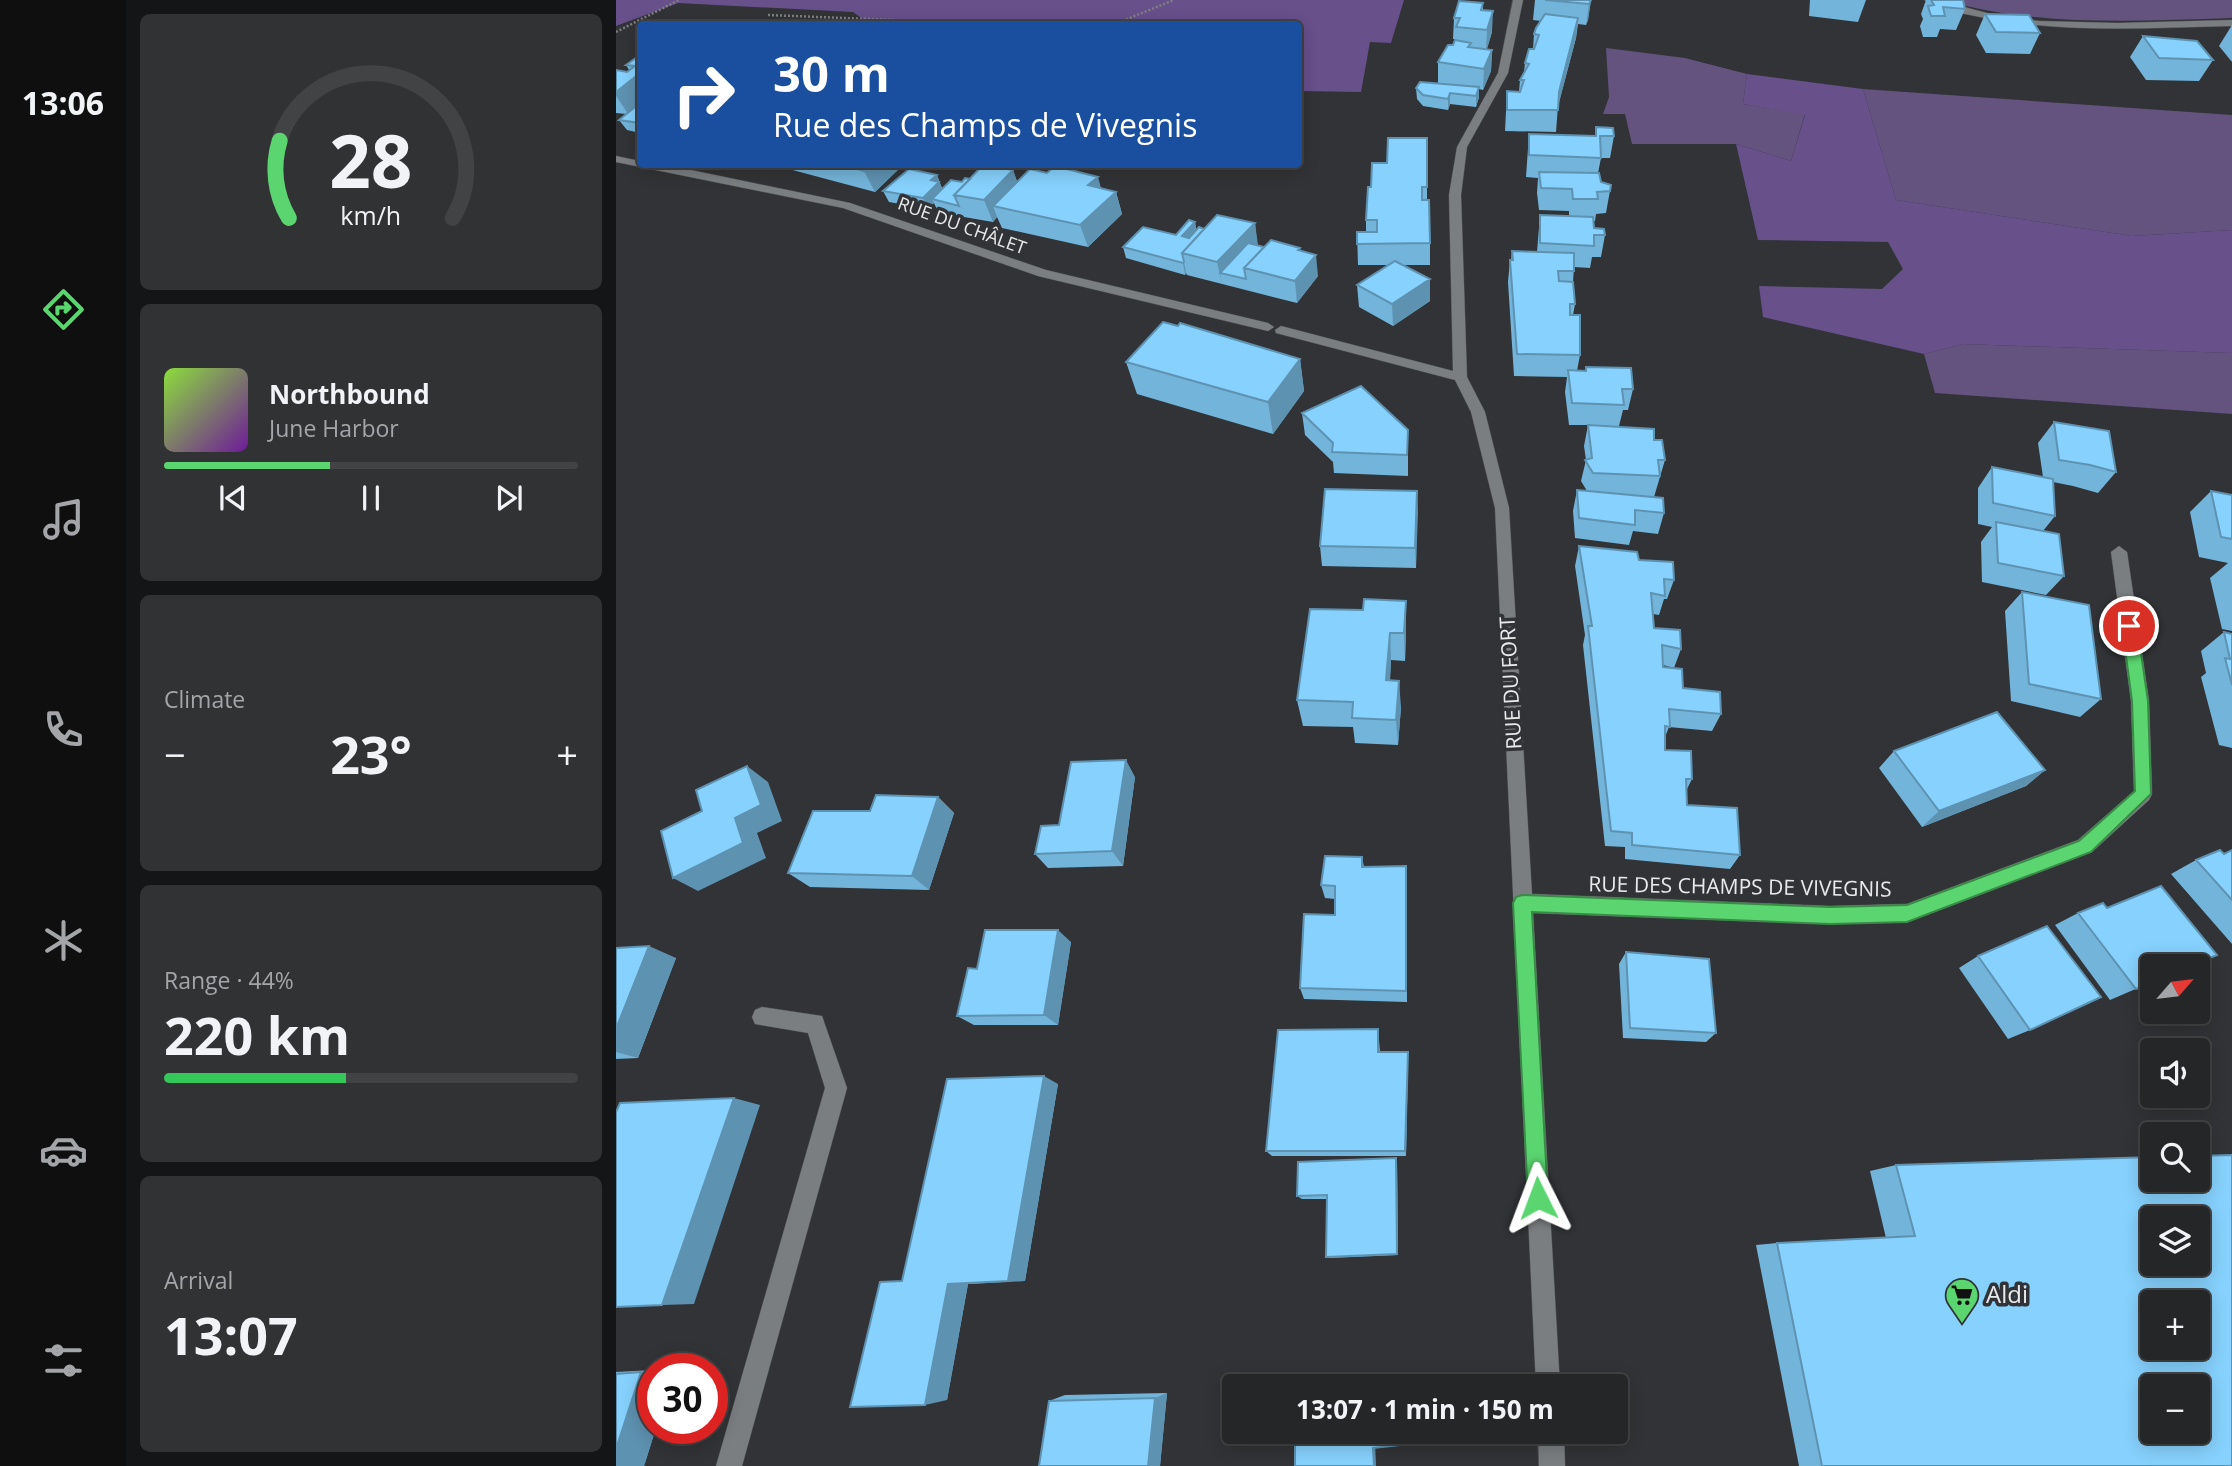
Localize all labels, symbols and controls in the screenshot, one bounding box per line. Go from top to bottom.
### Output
text: 30 m [773,40,890,106]
icon: right [658,49,749,140]
text: 13:06 [22,81,104,124]
text: Rue des Champs de Vivegnis [773,103,1197,146]
text: 28 [329,111,413,210]
street label: RUE DU CHÂLET [895,191,1030,259]
text: km/h [341,198,401,232]
icon: directions [39,285,88,334]
text: Northbound [269,376,430,412]
text: June Harbor [269,412,399,444]
icon: previous [214,479,252,517]
icon: pause [352,479,390,517]
icon: next [490,479,528,517]
icon: music [39,495,88,544]
pin [2099,596,2159,656]
icon: arrive [2110,607,2148,645]
street label: RUE DU FORT [1493,615,1527,750]
text: Climate [164,683,245,715]
icon: phone [39,705,88,754]
text: 23° [330,718,412,789]
text: − [164,728,186,780]
text: + [556,728,578,780]
street label: RUE DES CHAMPS DE VIVEGNIS [1588,869,1892,903]
icon: climate [39,916,88,965]
north arrow [2140,954,2210,1024]
map controls [2140,954,2210,1444]
text: Range · 44% [164,964,294,996]
text: 220 km [164,999,350,1070]
button: sound [2140,1038,2210,1108]
button: search [2140,1122,2210,1192]
icon: car [39,1126,88,1175]
position arrow [1501,1161,1575,1235]
button: layers [2140,1206,2210,1276]
text: Arrival [164,1264,233,1296]
supermarket icon: Aldi [1943,1276,1981,1325]
place label: Aldi [1986,1277,2028,1310]
button: + [2140,1290,2210,1360]
text: 13:07 [164,1299,298,1370]
icon: filters [39,1336,88,1385]
speed limit sign: 30 [637,1353,728,1444]
button: − [2140,1374,2210,1444]
text: 13:07 · 1 min · 150 m [1296,1391,1554,1427]

